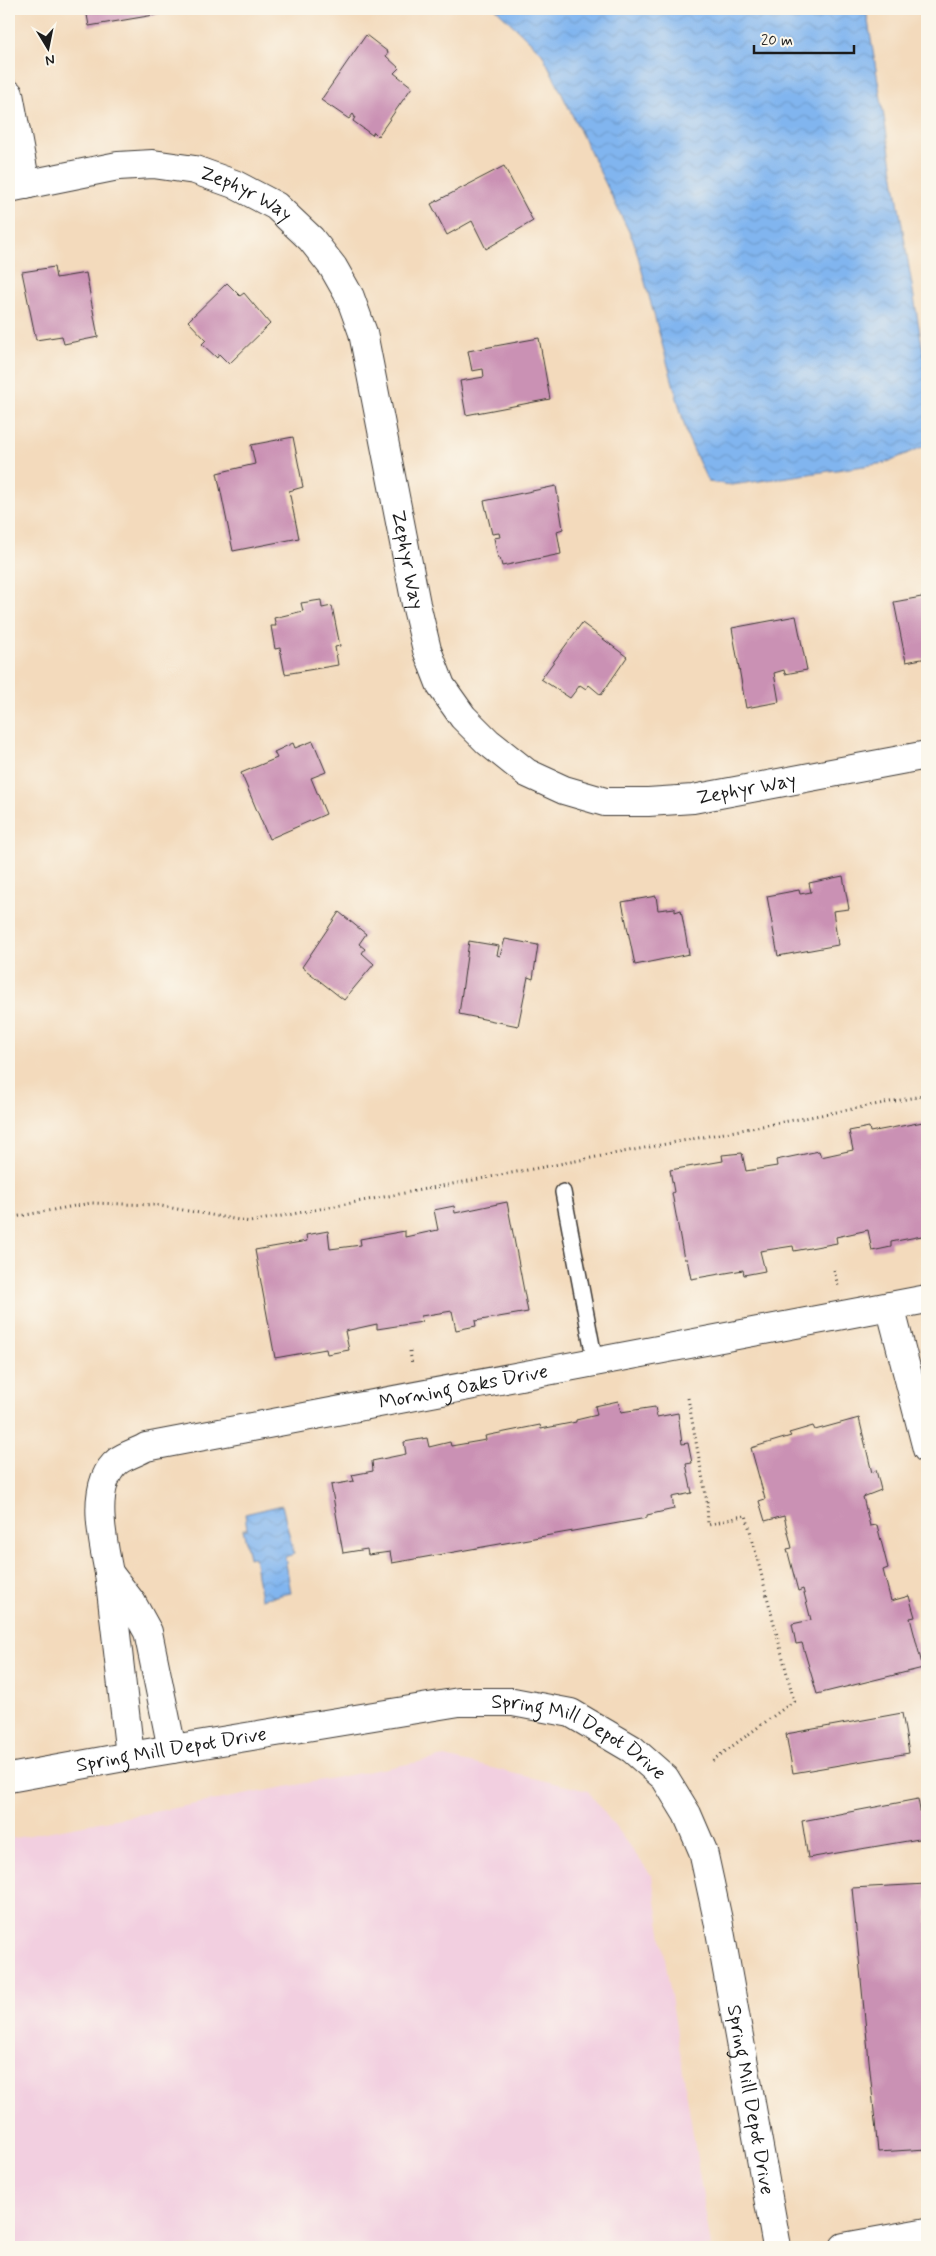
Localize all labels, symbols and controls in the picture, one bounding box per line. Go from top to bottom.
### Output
north arrow [22,22,72,72]
scale bar [754,22,854,54]
text: 20 m [761,31,793,51]
text: N [44,50,56,69]
street label: Zephyr Way [196,159,298,228]
street label: Zephyr Way [384,508,430,612]
street label: Zephyr Way [694,766,798,812]
street label: Morning Oaks Drive [377,1358,550,1416]
street label: Spring Mill Depot Drive [491,1688,672,1786]
street label: Spring Mill Depot Drive [74,1720,269,1779]
street label: Spring Mill Depot Drive [720,2003,781,2197]

